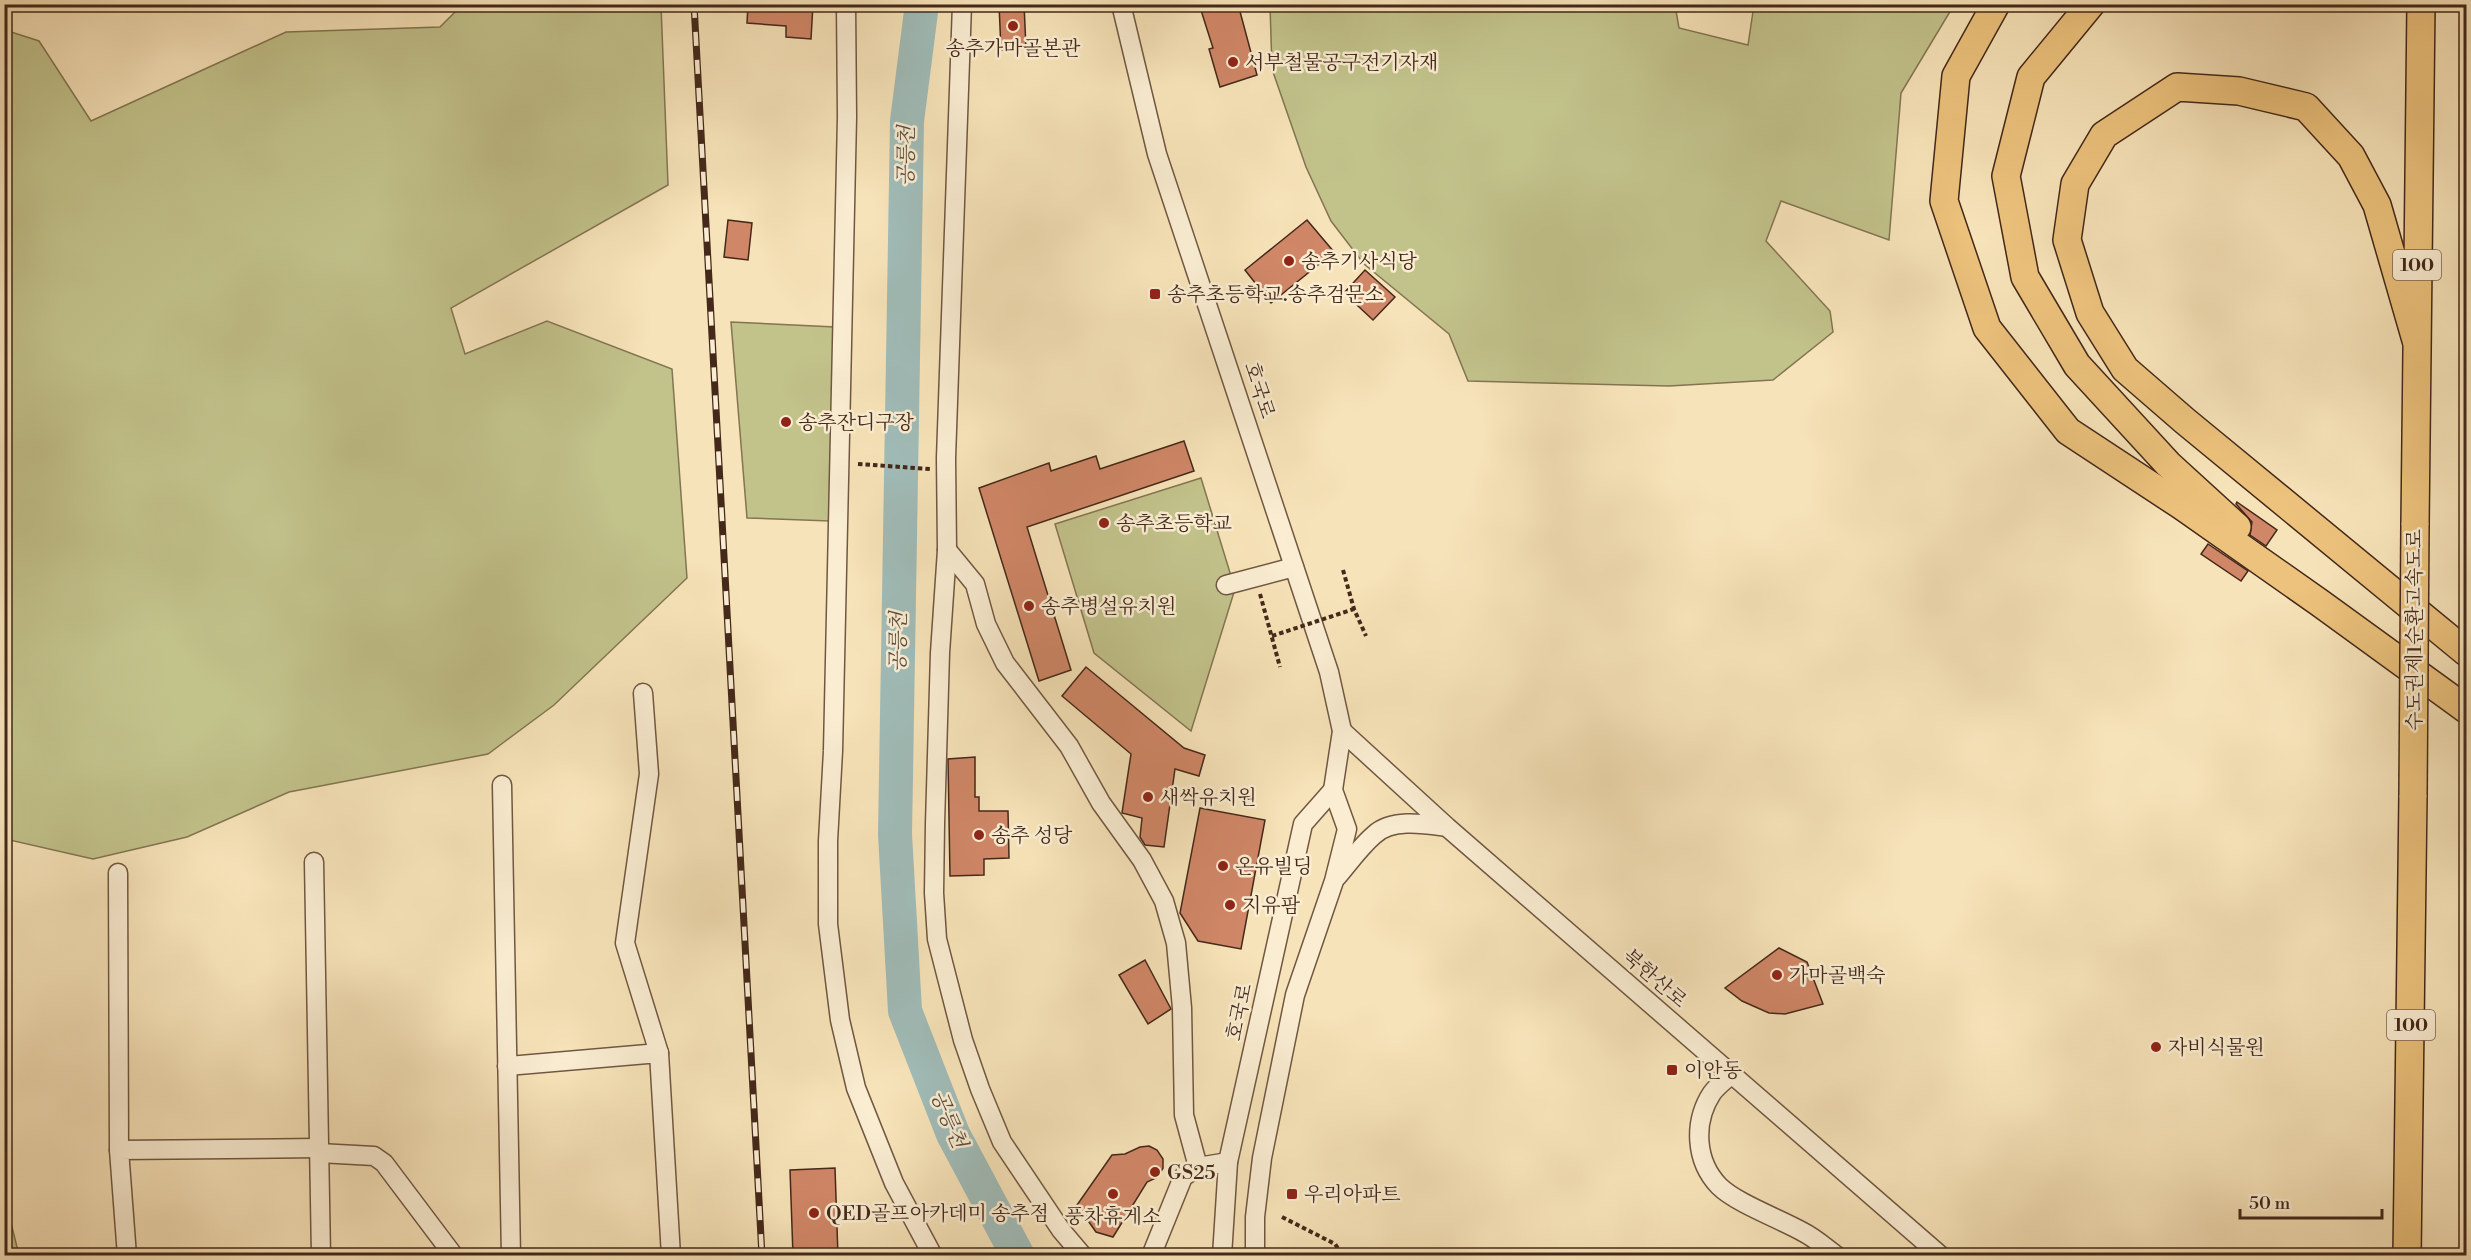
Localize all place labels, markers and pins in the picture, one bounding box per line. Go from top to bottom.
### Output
marker: 송추가마골본관 [1006,19,1020,33]
place label: 송추가마골본관 [945,37,1081,62]
place label: 서부철물공구전기자재 [1245,51,1438,76]
marker: 서부철물공구전기자재 [1226,55,1240,69]
place label: 송추기사식당 [1301,250,1418,275]
marker: 송추기사식당 [1282,254,1296,268]
place label: 송추초등학교.송추검문소 [1167,283,1384,308]
marker: 송추초등학교.송추검문소 [1148,287,1162,301]
place label: 송추잔디구장 [798,411,915,436]
marker: 송추잔디구장 [779,415,793,429]
place label: 송추초등학교 [1116,512,1233,537]
marker: 송추초등학교 [1097,516,1111,530]
place label: 송추병설유치원 [1041,595,1176,620]
marker: 송추병설유치원 [1022,599,1036,613]
place label: 새싹유치원 [1160,786,1257,811]
marker: 새싹유치원 [1141,790,1155,804]
place label: 송추 성당 [991,824,1073,849]
marker: 송추 성당 [972,828,986,842]
place label: 온유빌딩 [1235,855,1312,880]
marker: 온유빌딩 [1216,859,1230,873]
place label: 지유팜 [1242,894,1301,919]
marker: 지유팜 [1223,898,1237,912]
place label: 가마골백숙 [1789,964,1886,989]
marker: 가마골백숙 [1770,968,1784,982]
place label: 자비식물원 [2168,1036,2265,1061]
marker: 자비식물원 [2149,1040,2163,1054]
place label: 이안동 [1684,1059,1742,1084]
marker: 이안동 [1665,1063,1679,1077]
place label: GS25 [1167,1161,1216,1186]
marker: GS25 [1148,1165,1162,1179]
place label: 우리아파트 [1304,1183,1401,1208]
marker: 풍차휴게소 [1106,1187,1120,1201]
marker: 우리아파트 [1285,1187,1299,1201]
place label: QED골프아카데미 송추점 [826,1202,1049,1227]
place label: 풍차휴게소 [1065,1205,1161,1230]
marker: QED골프아카데미 송추점 [807,1206,821,1220]

